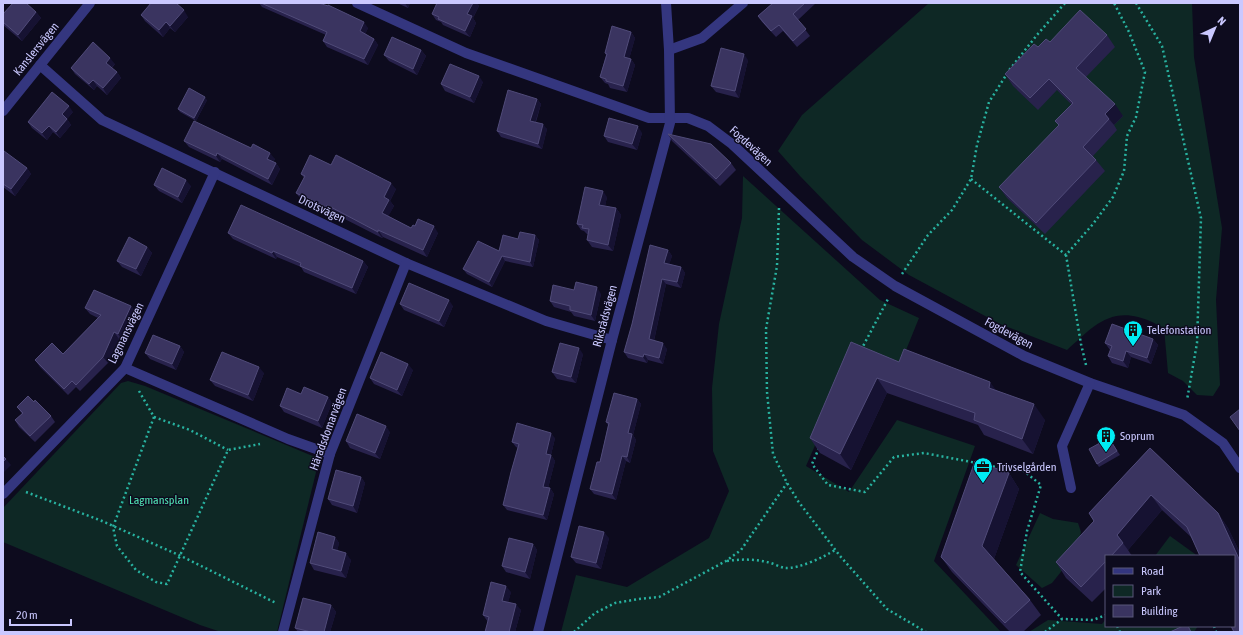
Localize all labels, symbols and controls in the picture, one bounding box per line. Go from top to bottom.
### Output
north arrow [1195,8,1235,48]
text: N [1215,14,1228,27]
street label: Kanslersvägen [10,20,62,78]
street label: Fogdevägen [727,123,775,169]
street label: Drotsvägen [296,192,348,226]
street label: Riksrådsvägen [590,283,620,349]
street label: Lagmansvägen [105,300,147,366]
street label: Fogdevägen [982,314,1036,352]
building icon: Telefonstation [1122,319,1144,347]
place label: Telefonstation [1147,323,1211,337]
street label: Häradsdomarvägen [307,386,349,472]
building icon: Soprum [1095,425,1117,453]
place label: Soprum [1120,429,1154,443]
office icon: Trivselgården [972,456,994,484]
place label: Trivselgården [997,460,1056,474]
park label: Lagmansplan [129,493,189,507]
legend [1105,555,1235,627]
text: Road [1141,564,1164,578]
text: Park [1141,584,1162,598]
scale bar [10,601,71,627]
text: Building [1141,604,1179,618]
text: 20 m [16,608,38,622]

